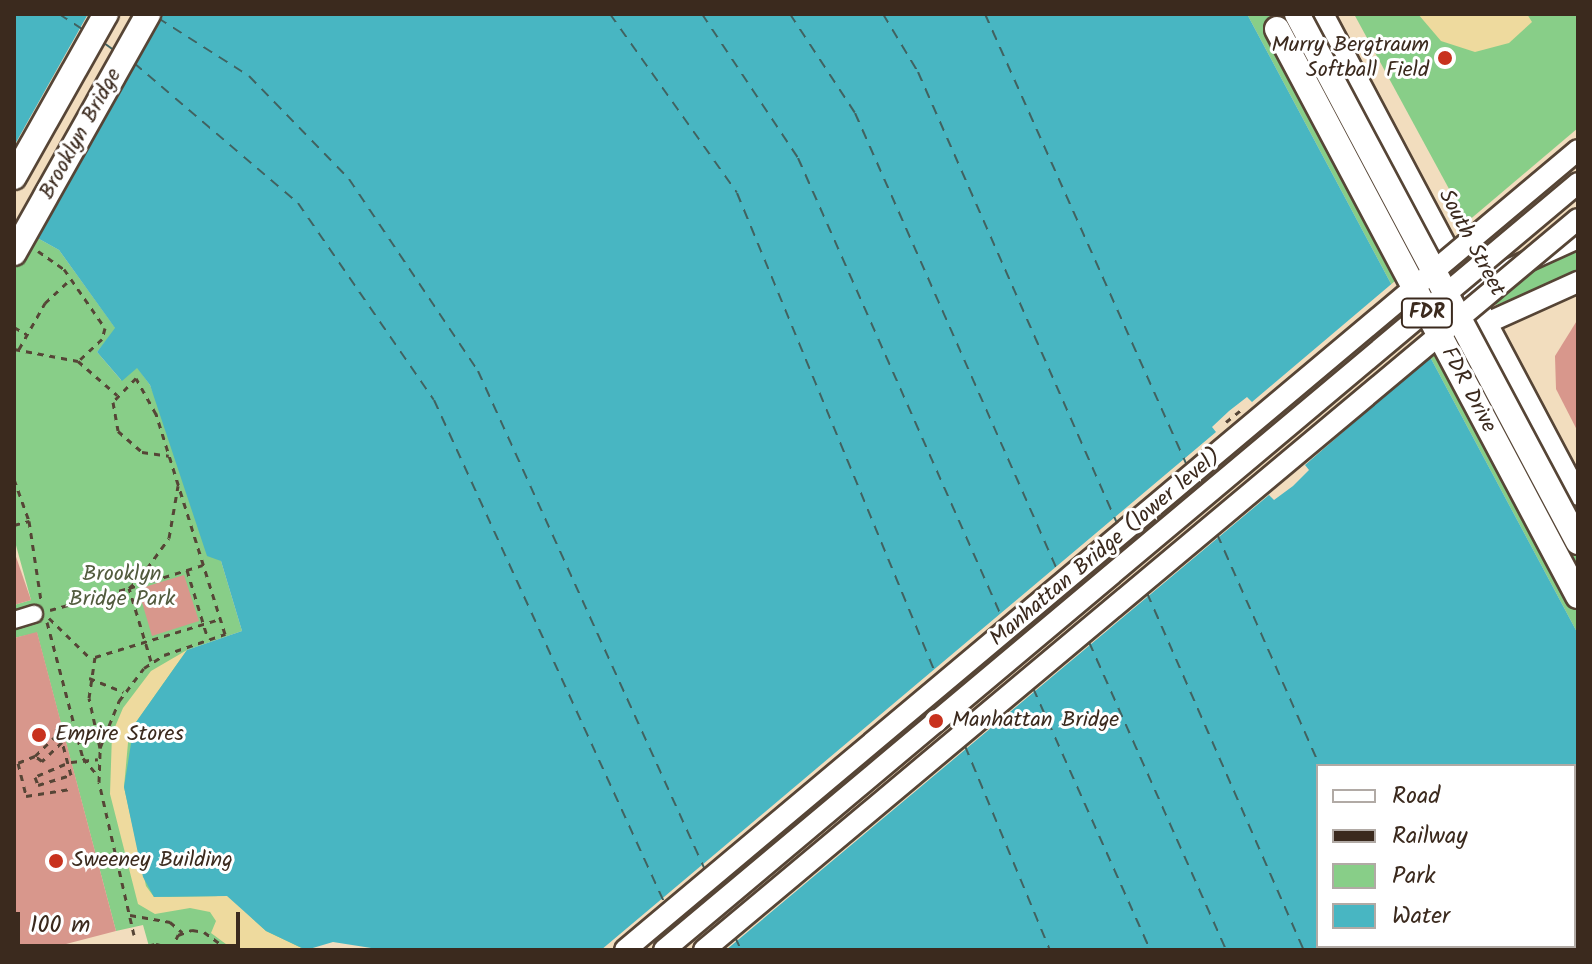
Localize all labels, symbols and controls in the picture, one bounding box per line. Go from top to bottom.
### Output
place label: Murry Bergtraum Softball Field [1272,32,1429,84]
marker: Murry Bergtraum Softball Field [1436,49,1454,67]
street label: Brooklyn Bridge [34,64,128,204]
street label: South Street [1432,185,1510,301]
road number: FDR [1399,297,1455,329]
street label: FDR Drive [1434,343,1502,437]
street label: Manhattan Bridge (lower level) [985,443,1227,653]
park label: Brooklyn Bridge Park [69,561,175,612]
place label: Manhattan Bridge [952,708,1119,734]
marker: Manhattan Bridge [927,712,945,730]
place label: Empire Stores [55,722,184,748]
marker: Empire Stores [30,726,48,744]
legend [1316,764,1576,948]
text: Road [1392,777,1440,816]
text: Railway [1392,817,1468,856]
place label: Sweeney Building [72,848,233,874]
marker: Sweeney Building [47,852,65,870]
text: Park [1392,857,1436,896]
scale bar [20,896,244,946]
text: Water [1392,897,1450,936]
text: 100 m [30,906,90,945]

